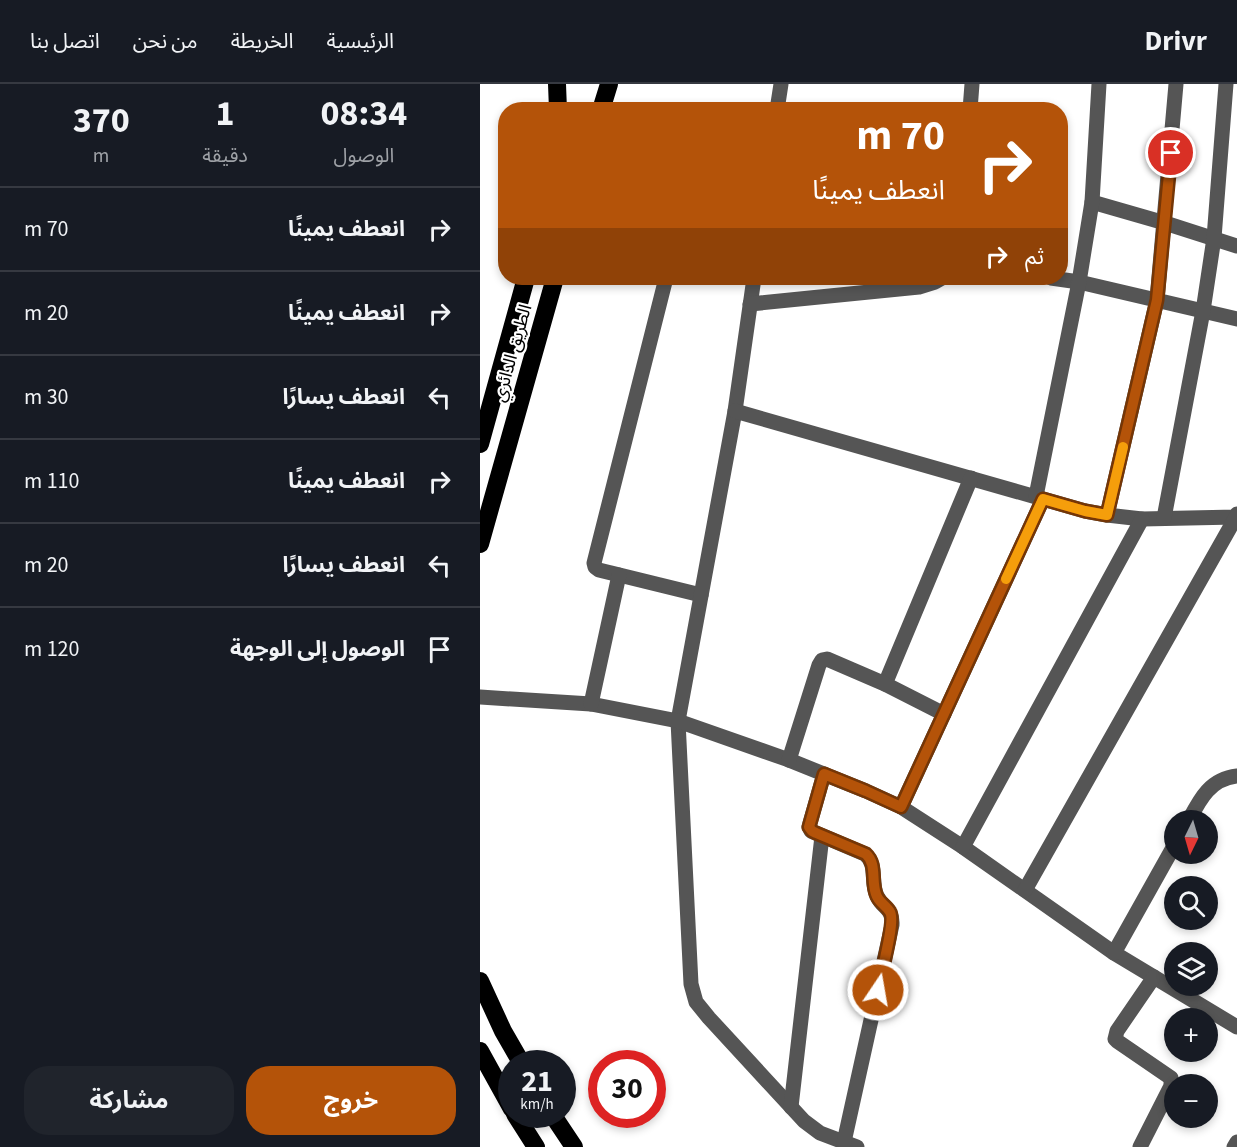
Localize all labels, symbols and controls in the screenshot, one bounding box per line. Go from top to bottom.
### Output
text: Drivr [1145,21,1207,61]
text: اتصل بنا [30,26,100,56]
text: من نحن [133,26,198,56]
text: الخريطة [231,26,294,56]
text: الرئيسية [327,26,394,56]
text: 1 [216,88,235,139]
text: 08:34 [321,88,407,139]
text: 370 [73,95,130,146]
text: 70 m [856,106,945,166]
icon: right [966,126,1044,204]
pin [1145,127,1196,178]
icon: arrive [1154,136,1187,169]
text: m [93,142,109,170]
text: دقيقة [202,142,248,170]
text: الوصول [334,142,394,170]
text: انعطف يمينًا [812,171,945,210]
text: 70 m [24,213,69,245]
text: انعطف يمينًا [288,213,405,245]
icon: right [423,213,456,246]
icon: right [980,240,1013,273]
text: ثم [1025,241,1044,273]
text: 20 m [24,297,69,329]
text: انعطف يمينًا [288,297,405,329]
icon: right [423,297,456,330]
street label: الطريق الدائري [487,301,538,405]
text: 30 m [24,381,69,413]
text: انعطف يسارًا [282,381,405,413]
icon: left [423,381,456,414]
text: 110 m [24,465,79,497]
text: انعطف يمينًا [288,465,405,497]
icon: right [423,465,456,498]
text: 20 m [24,549,69,581]
text: انعطف يسارًا [282,549,405,581]
icon: left [423,549,456,582]
text: 120 m [24,633,79,665]
text: الوصول إلى الوجهة [230,633,405,665]
icon: arrive [423,633,456,666]
north arrow [1164,810,1218,864]
map controls [1164,810,1218,1128]
button: search [1164,876,1218,930]
button: layers [1164,942,1218,996]
position arrow [846,958,910,1022]
button: + [1164,1008,1218,1062]
speed limit sign: 30 [588,1050,666,1128]
text: 21 [521,1060,553,1103]
button: مشاركة [24,1066,234,1135]
button: خروج [246,1066,456,1135]
button: − [1164,1074,1218,1128]
text: km/h [520,1094,554,1115]

